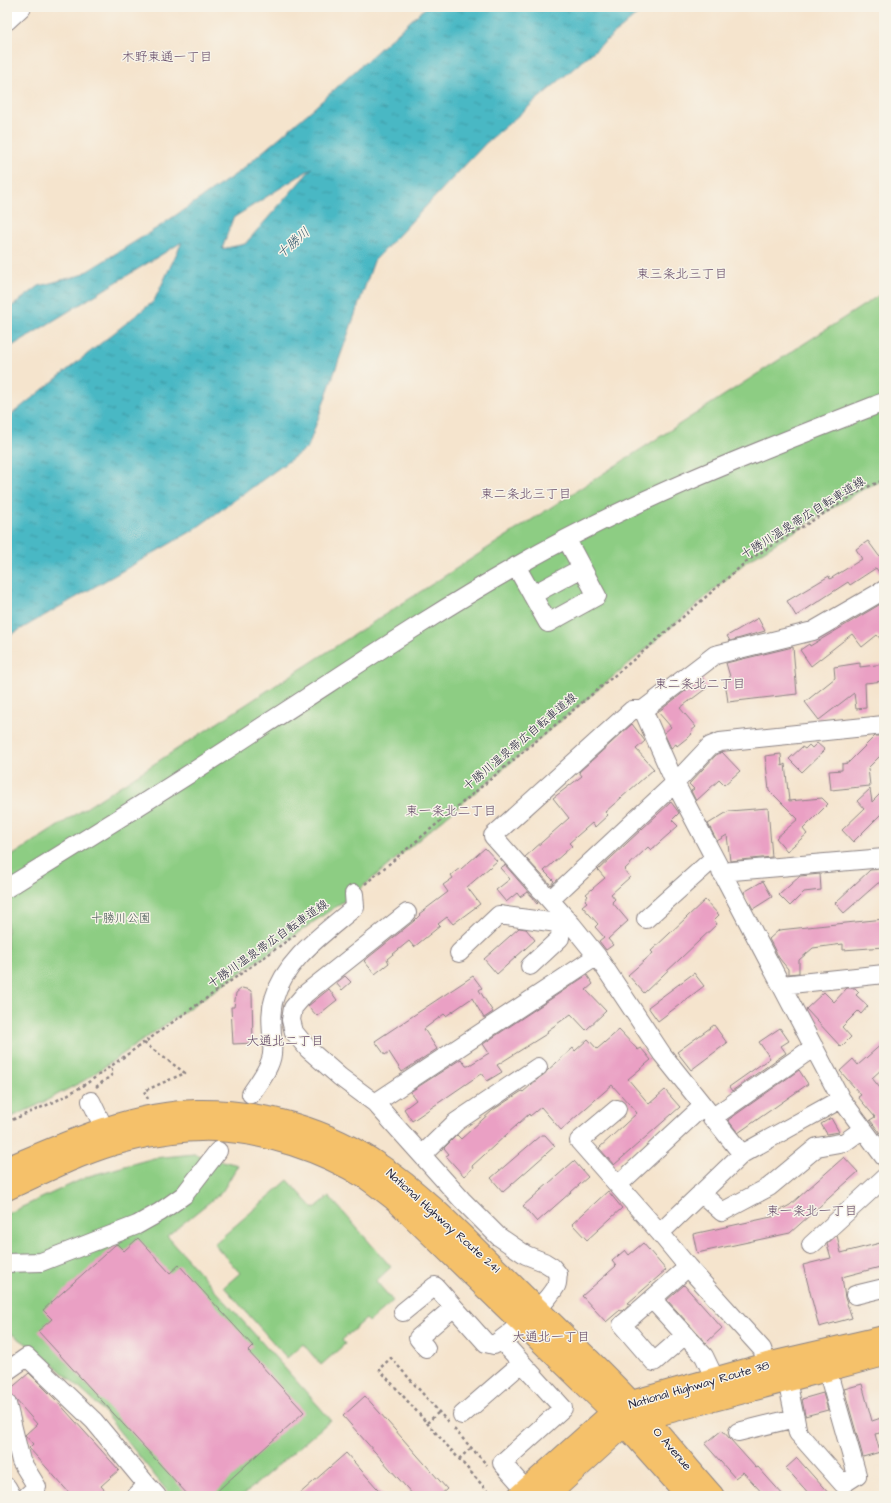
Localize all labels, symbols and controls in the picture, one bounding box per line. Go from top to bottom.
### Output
district label: 木野東通一丁目 [121,48,213,66]
water label: 十勝川 [272,223,314,263]
district label: 東三条北三丁目 [636,265,728,283]
street label: 十勝川温泉帯広自転車道線 [737,473,869,563]
district label: 東二条北三丁目 [480,485,572,503]
district label: 東二条北二丁目 [654,675,746,693]
street label: 十勝川温泉帯広自転車道線 [459,689,581,795]
district label: 東一条北二丁目 [405,802,497,820]
street label: 十勝川温泉帯広自転車道線 [204,896,332,992]
park label: 十勝川公園 [91,910,151,927]
district label: 大通北二丁目 [246,1032,324,1050]
street label: National Highway Route 241 [382,1165,504,1278]
district label: 東一条北一丁目 [766,1202,858,1220]
district label: 大通北一丁目 [512,1328,590,1346]
street label: National Highway Route 38 [627,1357,772,1414]
street label: O Avenue [649,1424,696,1475]

